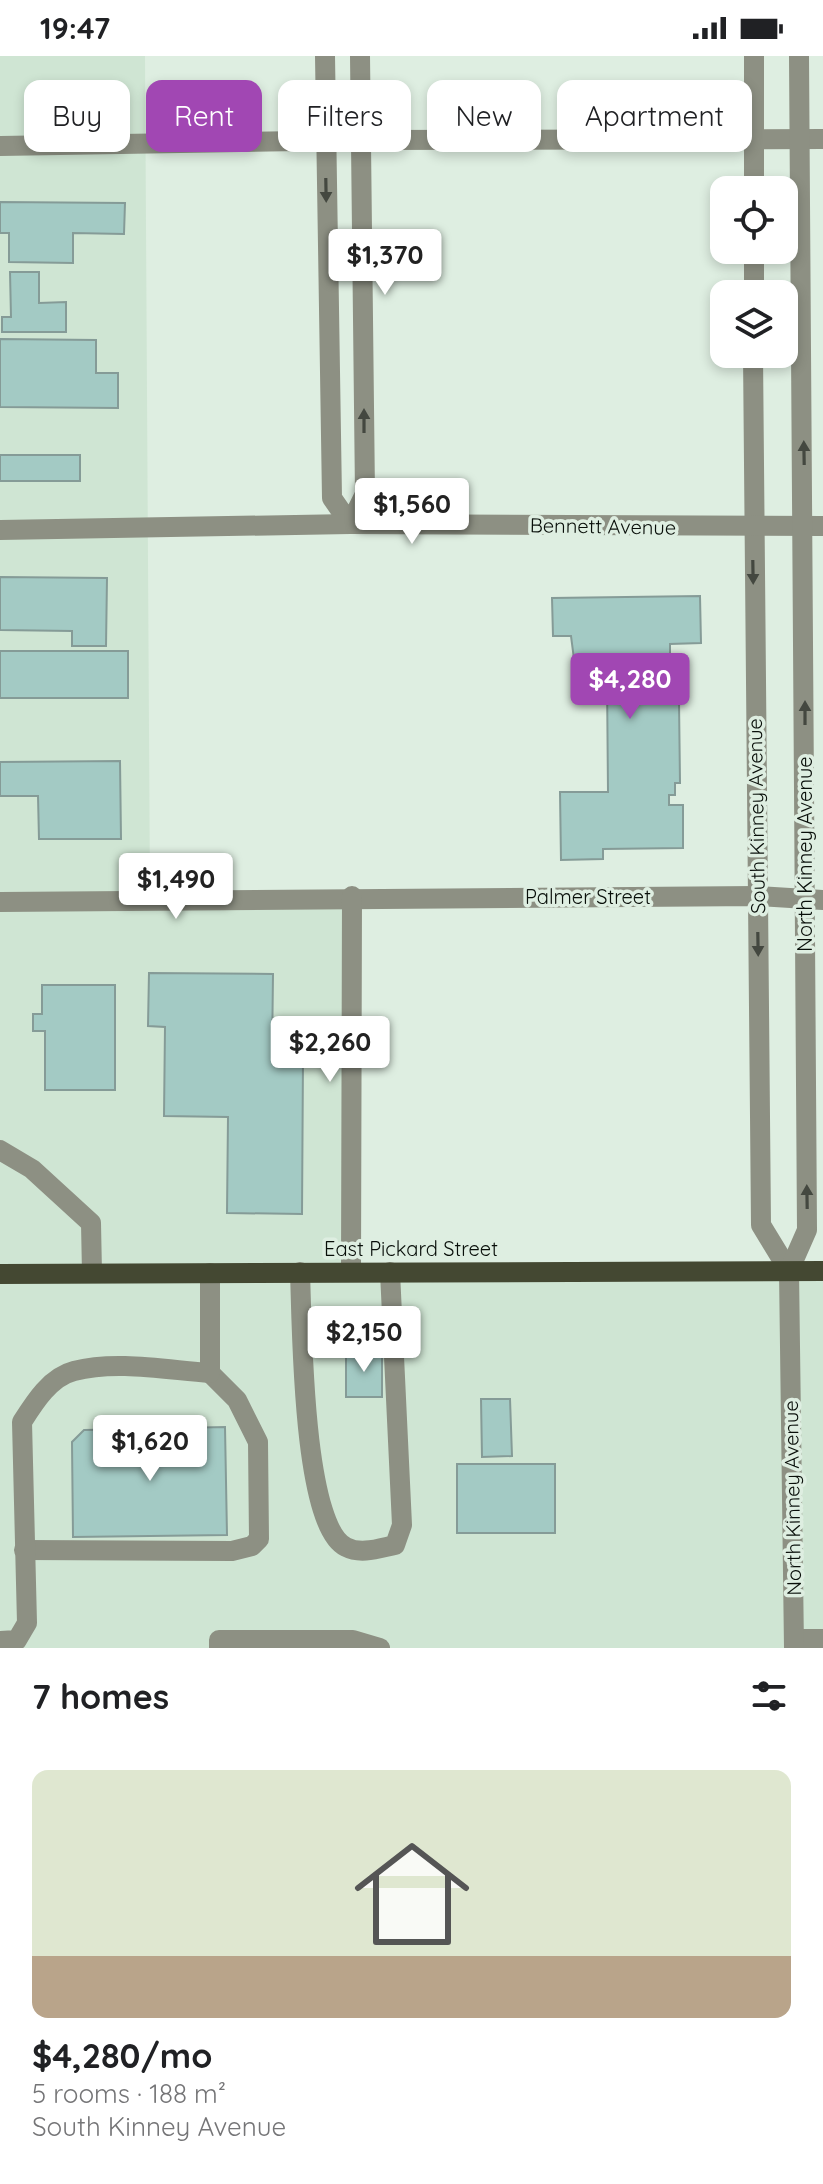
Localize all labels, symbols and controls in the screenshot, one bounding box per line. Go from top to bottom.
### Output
text: 19:47 [40,9,110,47]
chip: Buy [24,80,130,152]
chip: Rent [146,80,262,152]
chip: Filters [278,80,411,152]
chip: New [427,80,541,152]
chip: Apartment [557,80,752,152]
map controls [710,176,798,368]
button: locate [710,176,798,264]
one-way arrow [320,178,333,203]
pin: $1,370 [320,229,450,297]
text: $1,370 [347,238,424,271]
button: layers [710,280,798,368]
one-way arrow [358,408,370,433]
one-way arrow [798,440,810,465]
pin: $1,560 [347,478,477,546]
text: $1,560 [373,487,451,520]
street label: Bennett Avenue [530,512,676,540]
one-way arrow [746,560,759,585]
pin: $4,280 [565,653,695,721]
text: $4,280 [589,662,671,695]
one-way arrow [798,700,811,725]
street label: South Kinney Avenue [742,718,770,914]
street label: North Kinney Avenue [792,756,817,952]
pin: $1,490 [111,853,241,921]
text: $1,490 [137,862,215,895]
street label: Palmer Street [525,884,651,909]
one-way arrow [751,932,764,957]
pin: $2,260 [265,1016,395,1084]
text: $2,260 [289,1025,371,1058]
one-way arrow [801,1184,813,1209]
street label: East Pickard Street [324,1236,498,1261]
pin: $2,150 [299,1306,429,1374]
text: $2,150 [326,1315,402,1348]
street label: North Kinney Avenue [778,1400,806,1596]
pin: $1,620 [85,1415,215,1483]
text: $1,620 [111,1424,189,1457]
icon: filters [747,1674,791,1718]
text: 7 homes [32,1675,169,1718]
icon: home [340,1822,484,1966]
text: $4,280/mo [32,2034,212,2077]
text: 5 rooms · 188 m² [32,2077,226,2110]
text: South Kinney Avenue [32,2110,286,2143]

